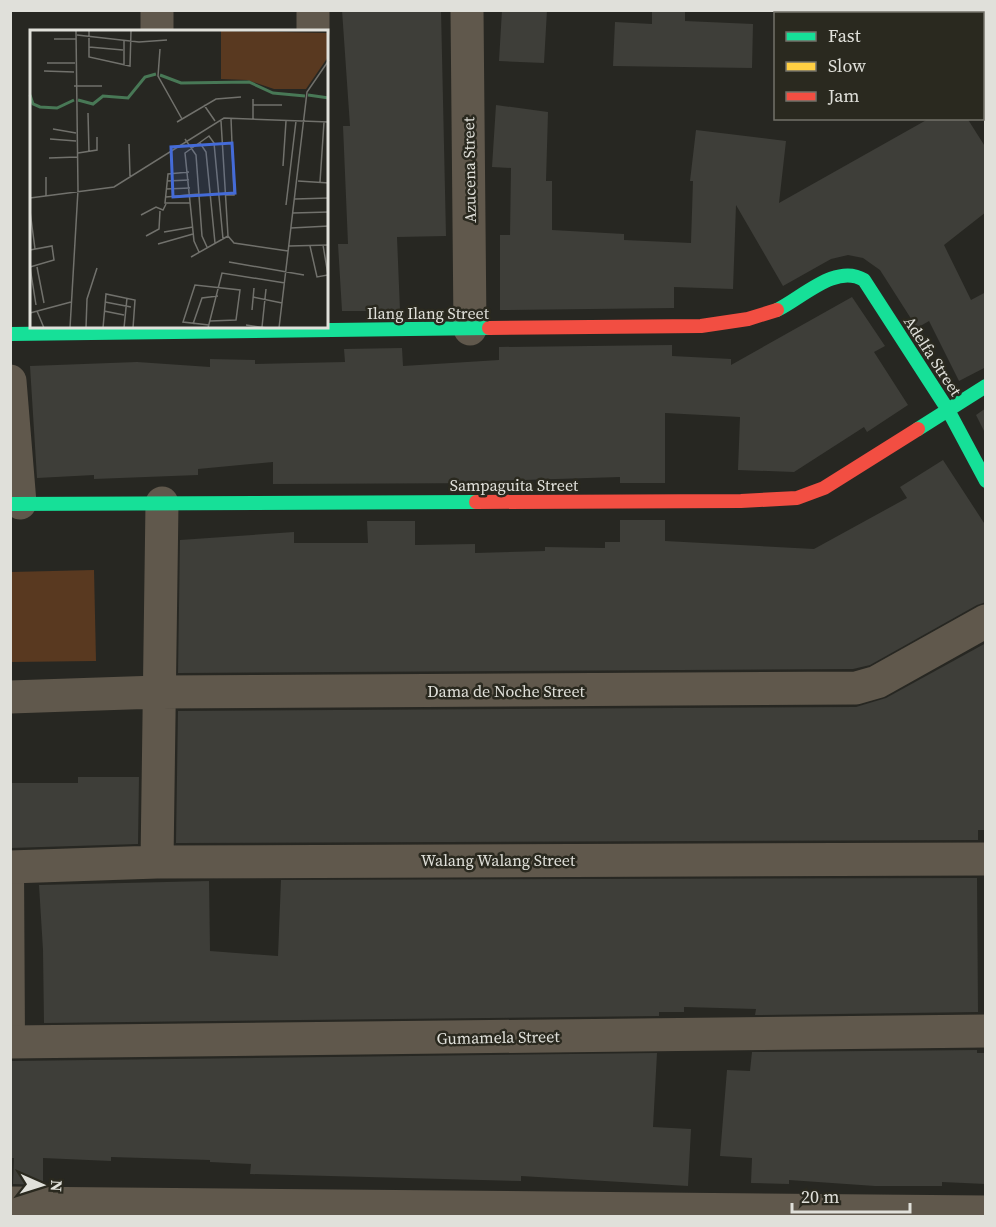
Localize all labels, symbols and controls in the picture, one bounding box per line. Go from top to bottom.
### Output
legend [774,12,984,120]
text: Fast [828,23,861,48]
inset map [30,30,328,328]
text: Slow [828,53,866,78]
text: Jam [827,83,860,108]
street label: Azucena Street [457,116,481,223]
street label: Ilang Ilang Street [367,302,490,324]
street label: Adelfa Street [899,312,967,401]
street label: Sampaguita Street [450,474,579,496]
street label: Dama de Noche Street [427,680,586,702]
street label: Walang Walang Street [421,849,576,871]
street label: Gumamela Street [436,1025,560,1049]
north arrow [12,1155,72,1215]
scale bar [792,1176,910,1214]
text: N [46,1179,68,1193]
text: 20 m [801,1184,839,1209]

